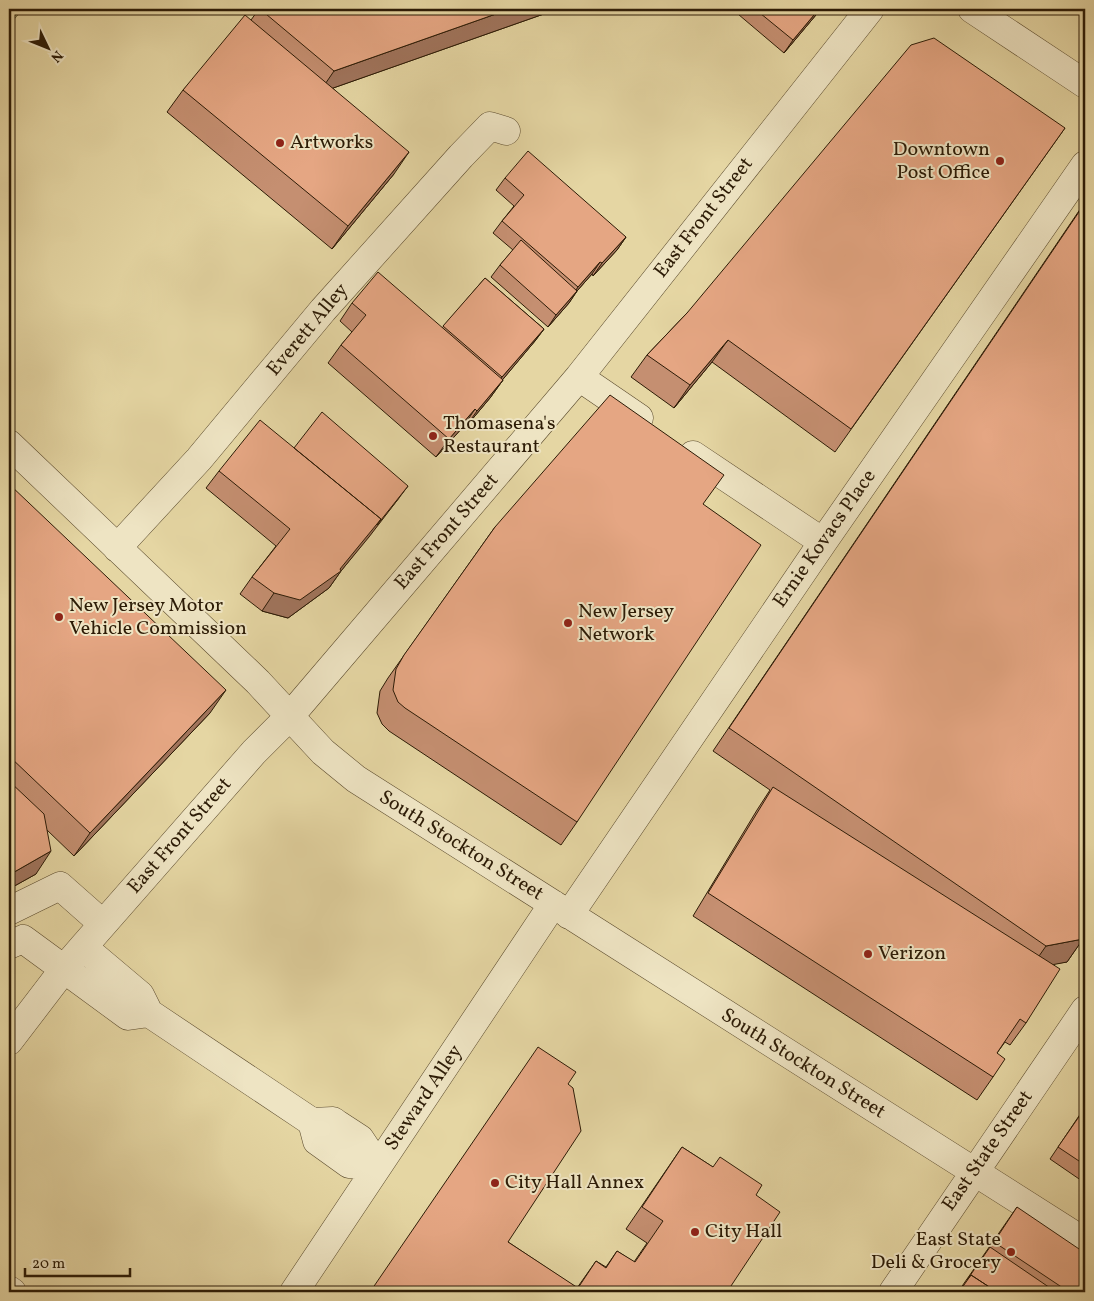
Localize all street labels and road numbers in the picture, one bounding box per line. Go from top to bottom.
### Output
street label: East Front Street [648,152,760,284]
street label: Everett Alley [261,277,355,383]
street label: Ernie Kovacs Place [767,464,883,614]
street label: East Front Street [388,467,506,597]
street label: East Front Street [121,771,239,901]
street label: South Stockton Street [373,784,549,908]
street label: South Stockton Street [715,1002,891,1126]
street label: Steward Alley [378,1039,470,1157]
street label: East State Street [936,1085,1040,1217]

